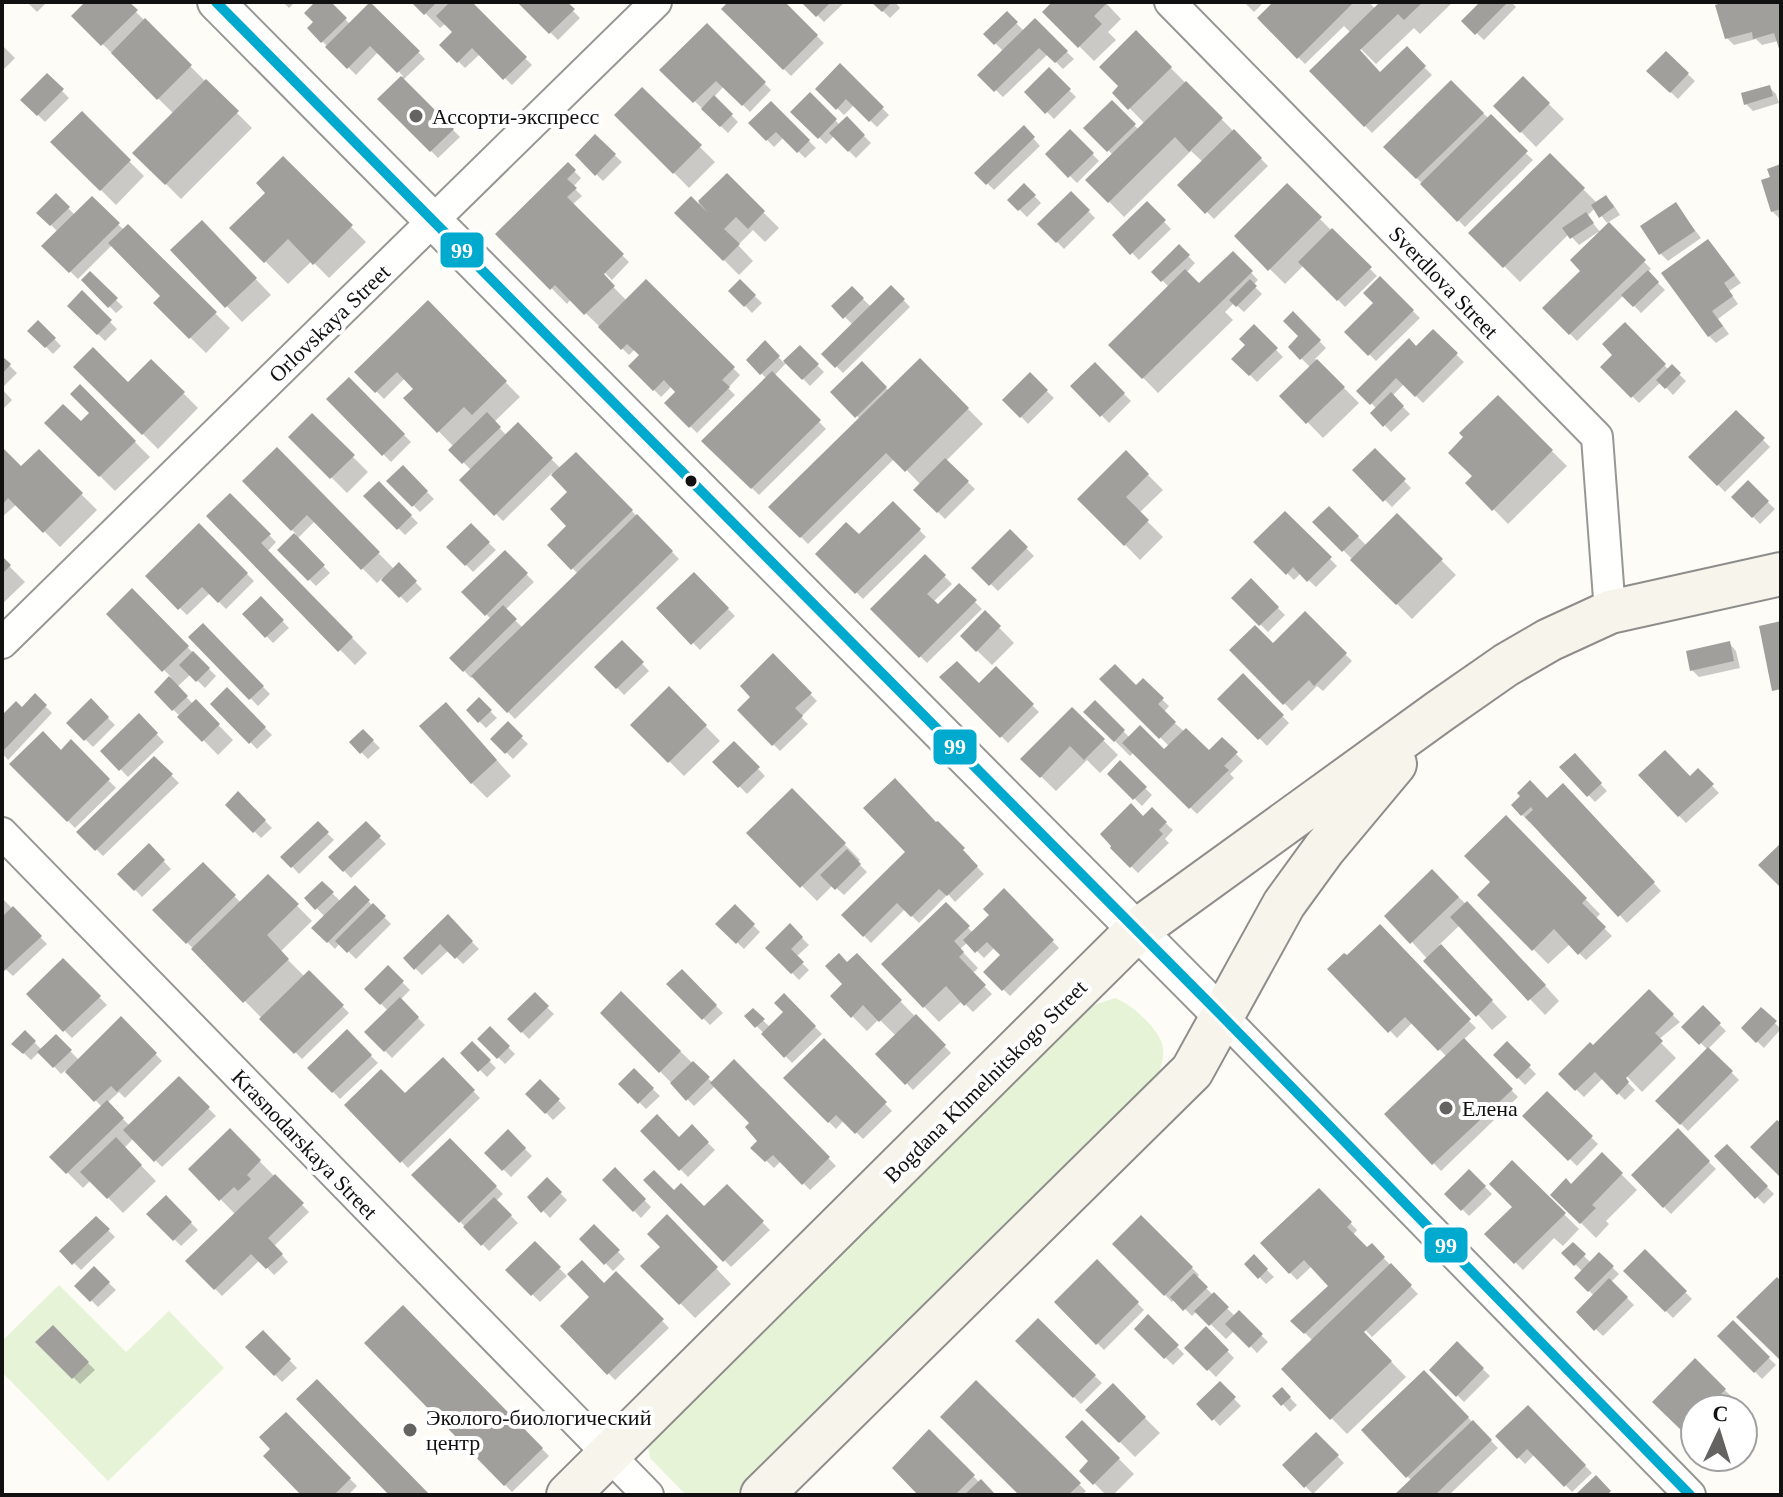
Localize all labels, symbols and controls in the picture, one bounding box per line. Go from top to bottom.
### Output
place label: Ассорти-экспресс [432,104,599,129]
marker: Ассорти-экспресс [407,107,425,125]
street label: Sverdlova Street [1384,221,1503,344]
line badge: 99 [439,231,485,269]
text: 99 [451,238,473,263]
street label: Orlovskaya Street [264,259,395,387]
unlabelled marker [683,473,699,489]
line badge: 99 [932,728,978,766]
text: 99 [944,734,966,759]
street label: Bogdana Khmelnitskogo Street [879,975,1092,1188]
street label: Krasnodarskaya Street [227,1064,383,1224]
place label: Елена [1462,1096,1518,1121]
marker: Елена [1437,1099,1455,1117]
line badge: 99 [1423,1226,1469,1264]
text: 99 [1435,1233,1457,1258]
north arrow [1679,1393,1759,1473]
text: С [1712,1401,1729,1427]
place label: Эколого-биологический центр [426,1405,652,1455]
marker: Эколого-биологический центр [401,1421,419,1439]

